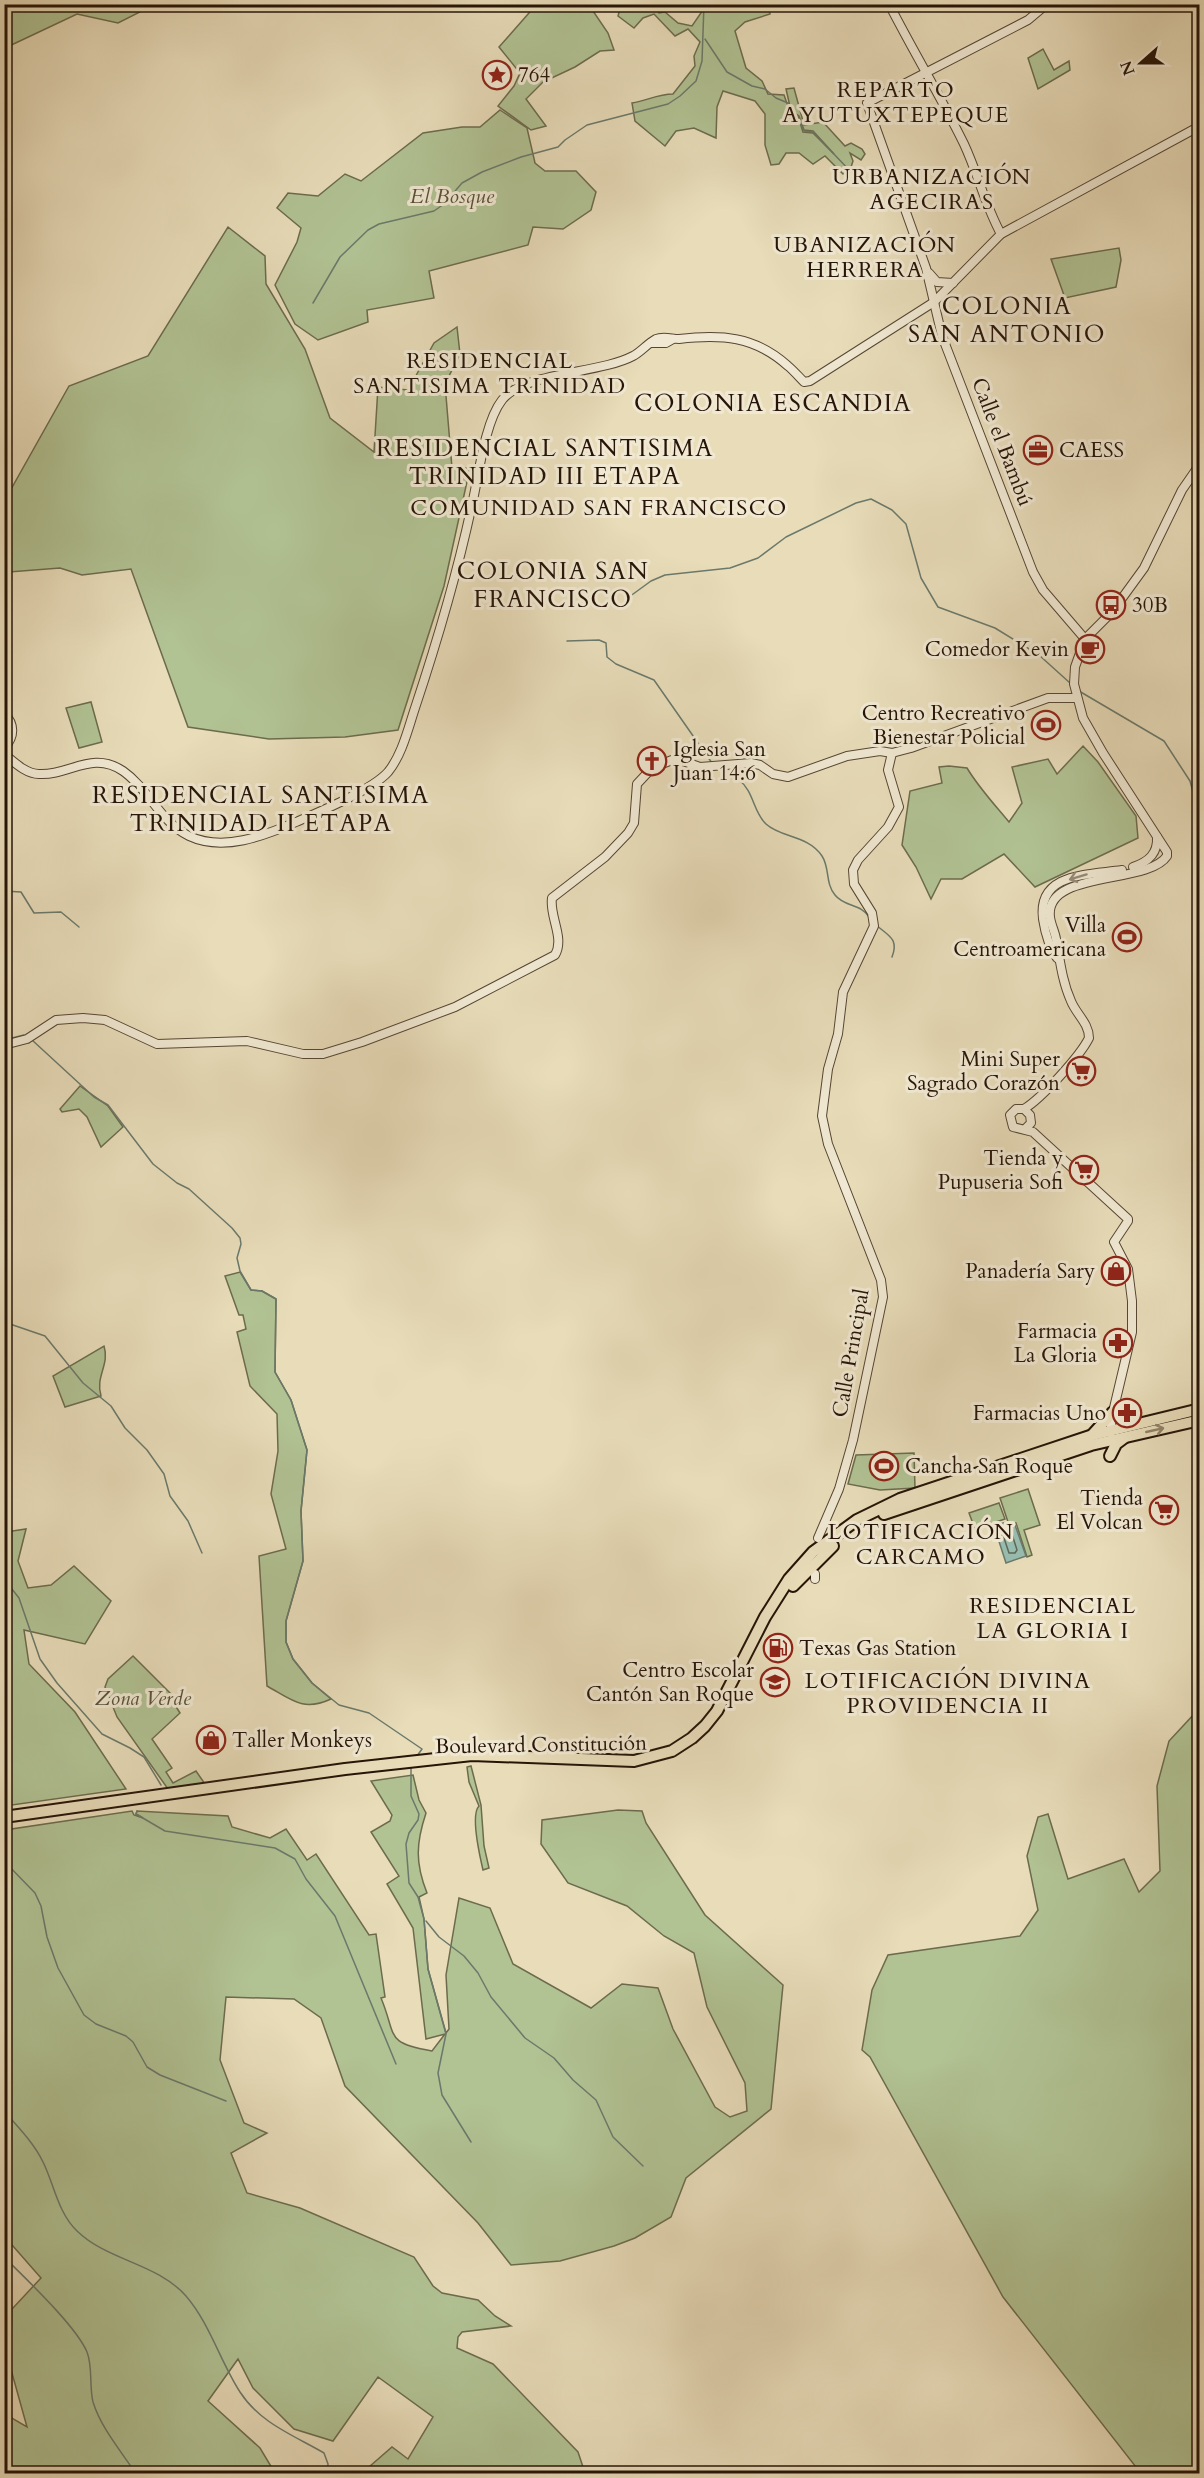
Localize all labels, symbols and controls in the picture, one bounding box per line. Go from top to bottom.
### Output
north arrow [1111,33,1171,93]
text: N [1115,57,1141,78]
place icon: 764 [481,59,513,91]
place label: 764 [518,61,551,90]
district label: REPARTO AYUTUXTEPEQUE [782,75,1010,130]
district label: URBANIZACIÓN AGECIRAS [832,162,1032,217]
park label: El Bosque [410,182,495,211]
district label: UBANIZACIÓN HERRERA [774,230,956,285]
district label: COLONIA SAN ANTONIO [908,290,1106,351]
district label: RESIDENCIAL SANTISIMA TRINIDAD [353,346,627,401]
street label: Calle el Bambú [964,374,1040,510]
district label: COLONIA ESCANDIA [634,387,912,420]
district label: RESIDENCIAL SANTISIMA TRINIDAD III ETAPA [376,432,714,493]
office icon: CAESS [1022,434,1054,466]
place label: CAESS [1059,436,1124,465]
district label: COMUNIDAD SAN FRANCISCO [410,493,788,523]
district label: COLONIA SAN FRANCISCO [457,555,649,616]
bus stop icon: 30B [1095,589,1127,621]
place label: 30B [1132,591,1168,620]
cafe icon: Comedor Kevin [1074,633,1106,665]
place label: Comedor Kevin [925,635,1069,664]
place label: Centro Recreativo Bienestar Policial [862,699,1025,752]
sports icon: Centro Recreativo Bienestar Policial [1030,709,1062,741]
place label: Iglesia San Juan 14:6 [670,735,766,788]
church icon: Iglesia San Juan 14:6 [636,745,668,777]
district label: RESIDENCIAL SANTISIMA TRINIDAD II ETAPA [92,779,430,840]
one-way arrow [1069,872,1088,883]
place label: Villa Centroamericana [953,911,1106,964]
sports icon: Villa Centroamericana [1111,921,1143,953]
place label: Mini Super Sagrado Corazón [907,1045,1060,1098]
supermarket icon: Mini Super Sagrado Corazón [1065,1055,1097,1087]
place label: Tienda y Pupuseria Sofi [938,1144,1063,1197]
supermarket icon: Tienda y Pupuseria Sofi [1068,1154,1100,1186]
shop icon: Panadería Sary [1100,1255,1132,1287]
place label: Panadería Sary [965,1257,1095,1286]
street label: Calle Principal [825,1286,877,1420]
place label: Farmacia La Gloria [1014,1317,1097,1370]
pharmacy icon: Farmacia La Gloria [1102,1327,1134,1359]
pharmacy icon: Farmacias Uno [1111,1397,1143,1429]
place label: Farmacias Uno [973,1399,1106,1428]
one-way arrow [1145,1424,1164,1436]
sports icon: Cancha San Roque [868,1450,900,1482]
place label: Cancha San Roque [905,1452,1073,1481]
place label: Tienda El Volcan [1056,1484,1143,1537]
supermarket icon: Tienda El Volcan [1148,1494,1180,1526]
district label: LOTIFICACIÓN CARCAMO [828,1517,1014,1572]
district label: RESIDENCIAL LA GLORIA I [969,1591,1137,1646]
fuel station icon: Texas Gas Station [762,1632,794,1664]
place label: Texas Gas Station [799,1634,957,1663]
place label: Centro Escolar Cantón San Roque [586,1656,754,1709]
school or university icon: Centro Escolar Cantón San Roque [759,1666,791,1698]
district label: LOTIFICACIÓN DIVINA PROVIDENCIA II [805,1666,1091,1721]
park label: Zona Verde [95,1684,192,1713]
shop icon: Taller Monkeys [195,1724,227,1756]
place label: Taller Monkeys [232,1726,372,1755]
street label: Boulevard Constitución [435,1729,647,1761]

